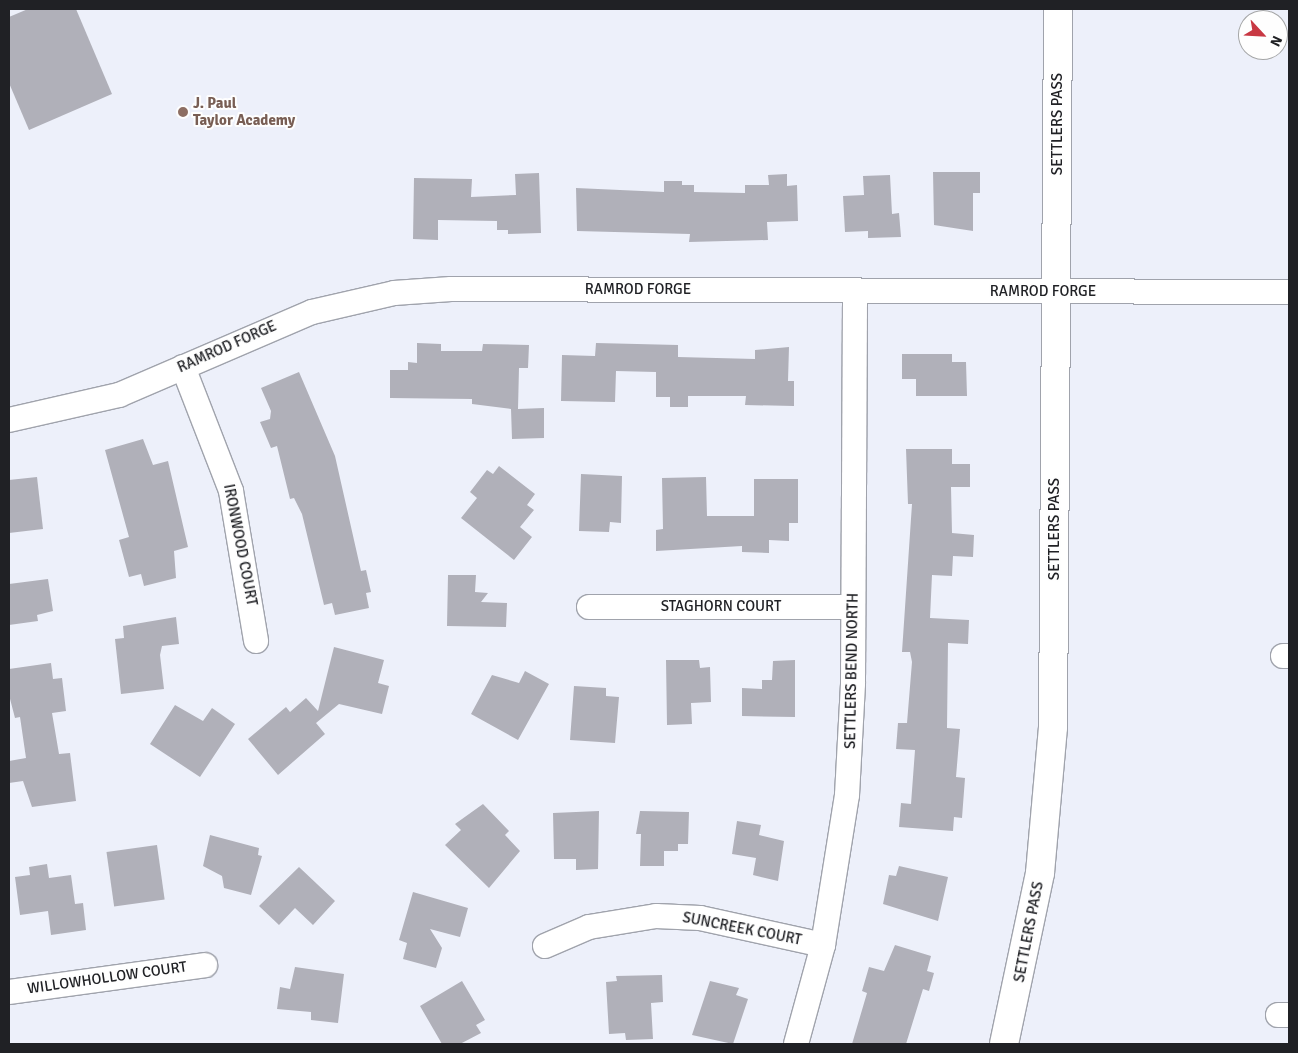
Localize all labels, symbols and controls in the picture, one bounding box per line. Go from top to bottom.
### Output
north arrow [1238,10,1288,60]
text: N [1266,33,1286,49]
street label: SETTLERS PASS [1049,73,1067,175]
place label: J. Paul Taylor Academy [193,94,295,129]
marker: J. Paul Taylor Academy [177,106,189,118]
street label: RAMROD FORGE [585,281,691,299]
street label: RAMROD FORGE [990,283,1096,301]
street label: RAMROD FORGE [175,317,279,377]
street label: SETTLERS PASS [1046,478,1064,580]
street label: IRONWOOD COURT [219,483,261,607]
street label: SETTLERS BEND NORTH [842,593,862,749]
street label: STAGHORN COURT [661,598,781,616]
street label: SETTLERS PASS [1010,880,1048,984]
street label: SUNCREEK COURT [681,909,803,949]
street label: WILLOWHOLLOW COURT [26,958,188,998]

